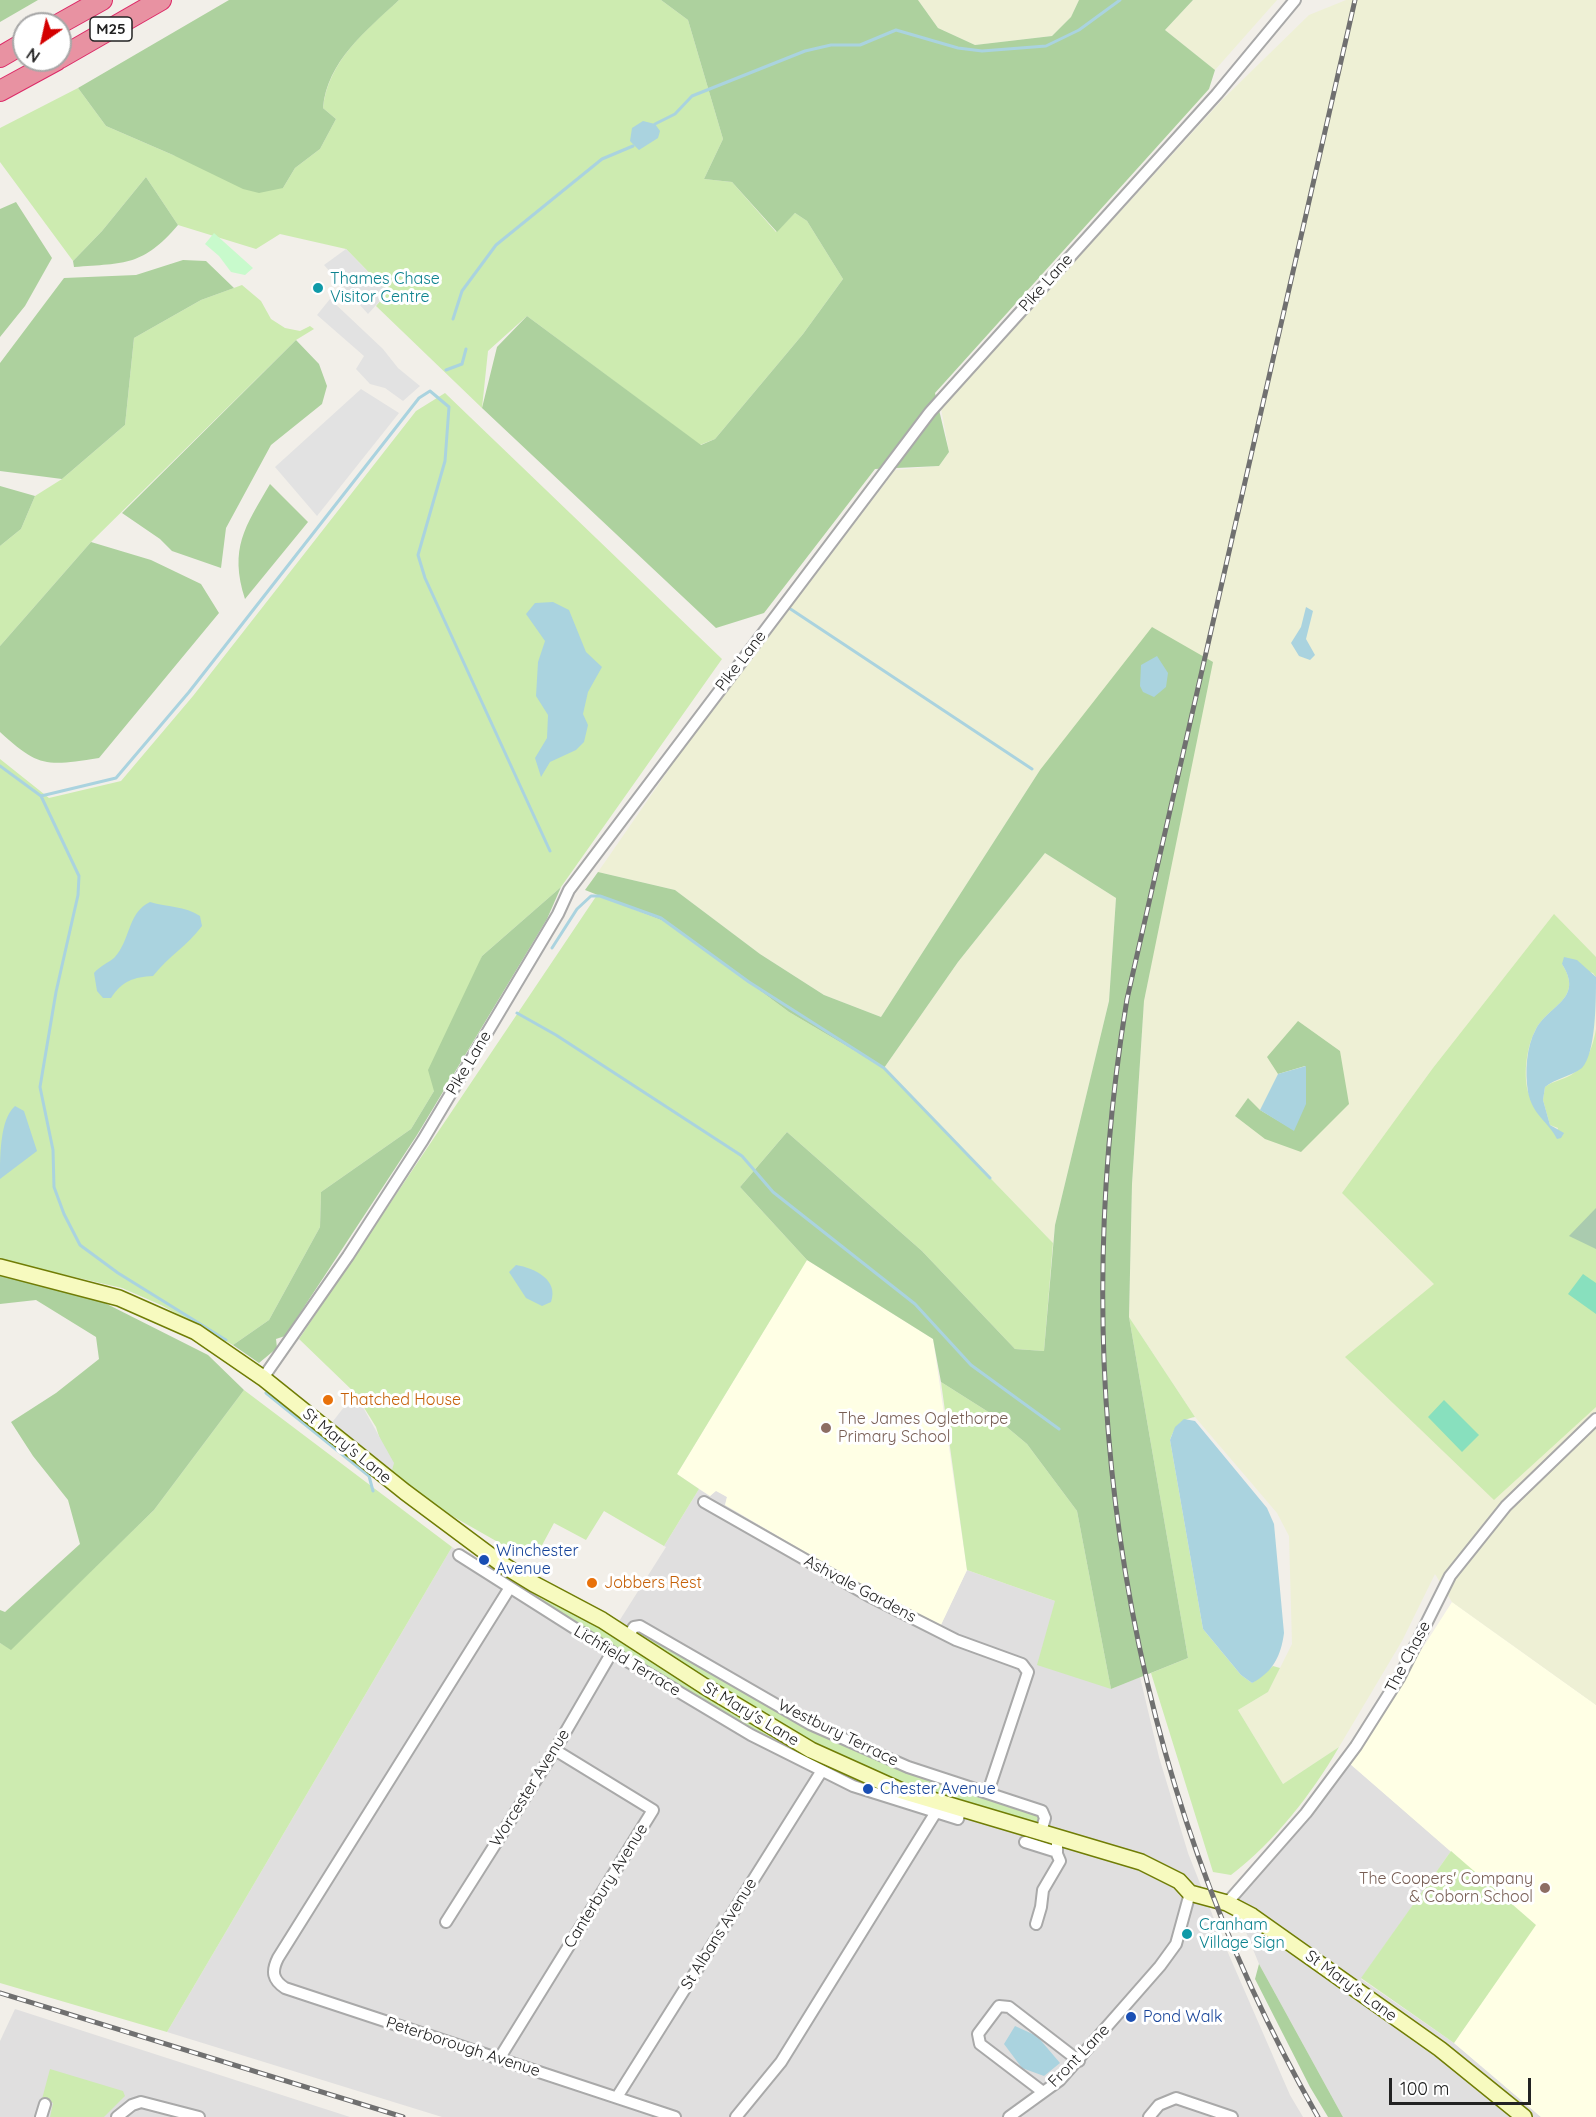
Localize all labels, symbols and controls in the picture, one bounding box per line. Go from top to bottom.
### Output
north arrow [12,12,72,72]
road number: M25 [90,17,132,41]
text: N [23,44,44,67]
street label: Pike Lane [1015,250,1077,316]
place label: Thames Chase Visitor Centre [330,269,440,307]
marker: Thames Chase Visitor Centre [311,281,325,295]
street label: Pike Lane [712,627,770,695]
street label: Pike Lane [442,1028,496,1098]
place label: Thatched House [340,1390,461,1410]
marker: Thatched House [321,1393,335,1407]
street label: St Mary's Lane [299,1404,395,1488]
place label: The James Oglethorpe Primary School [838,1409,1008,1447]
marker: The James Oglethorpe Primary School [819,1421,833,1435]
place label: Winchester Avenue [496,1541,579,1579]
street label: Ashvale Gardens [801,1551,919,1627]
marker: Winchester Avenue [477,1553,491,1567]
place label: Jobbers Rest [604,1573,702,1593]
marker: Jobbers Rest [585,1576,599,1590]
street label: The Chase [1381,1618,1435,1696]
street label: Lichfield Terrace [570,1622,684,1700]
street label: St Mary's Lane [700,1678,802,1750]
street label: Westbury Terrace [775,1696,901,1770]
street label: Worcester Avenue [486,1726,574,1850]
place label: Chester Avenue [880,1779,996,1799]
marker: Chester Avenue [861,1782,875,1796]
street label: Canterbury Avenue [560,1820,652,1952]
place label: The Coopers' Company & Coborn School [1359,1869,1533,1907]
street label: St Albans Avenue [677,1875,761,1993]
marker: The Coopers' Company & Coborn School [1538,1881,1552,1895]
place label: Cranham Village Sign [1199,1915,1285,1953]
marker: Cranham Village Sign [1180,1927,1194,1941]
street label: St Mary's Lane [1302,1946,1400,2026]
place label: Pond Walk [1143,2007,1223,2027]
marker: Pond Walk [1124,2010,1138,2024]
street label: Peterborough Avenue [384,2013,542,2081]
street label: Front Lane [1044,2021,1114,2091]
scale bar [1392,2066,1534,2104]
text: 100 m [1400,2077,1449,2100]

